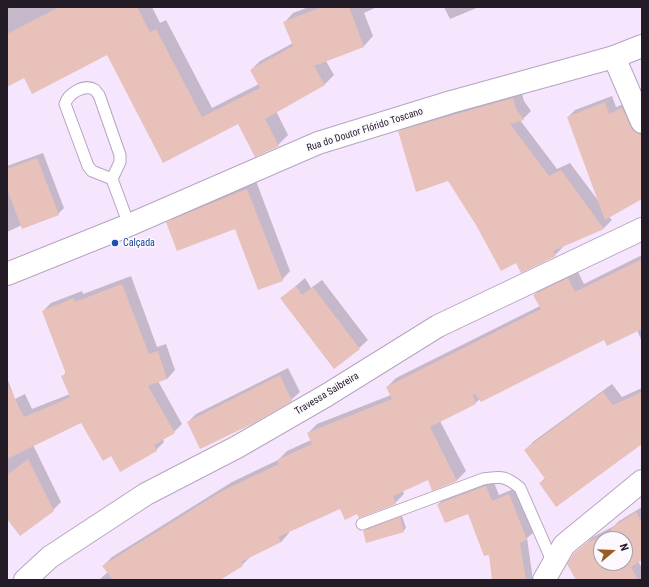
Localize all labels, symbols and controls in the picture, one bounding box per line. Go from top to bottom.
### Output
street label: Rua do Doutor Flórido Toscano [305,106,425,154]
place label: Calçada [123,237,155,249]
marker: Calçada [110,238,120,248]
street label: Travessa Saibreira [293,370,361,418]
north arrow [593,531,633,571]
text: N [617,542,631,553]

